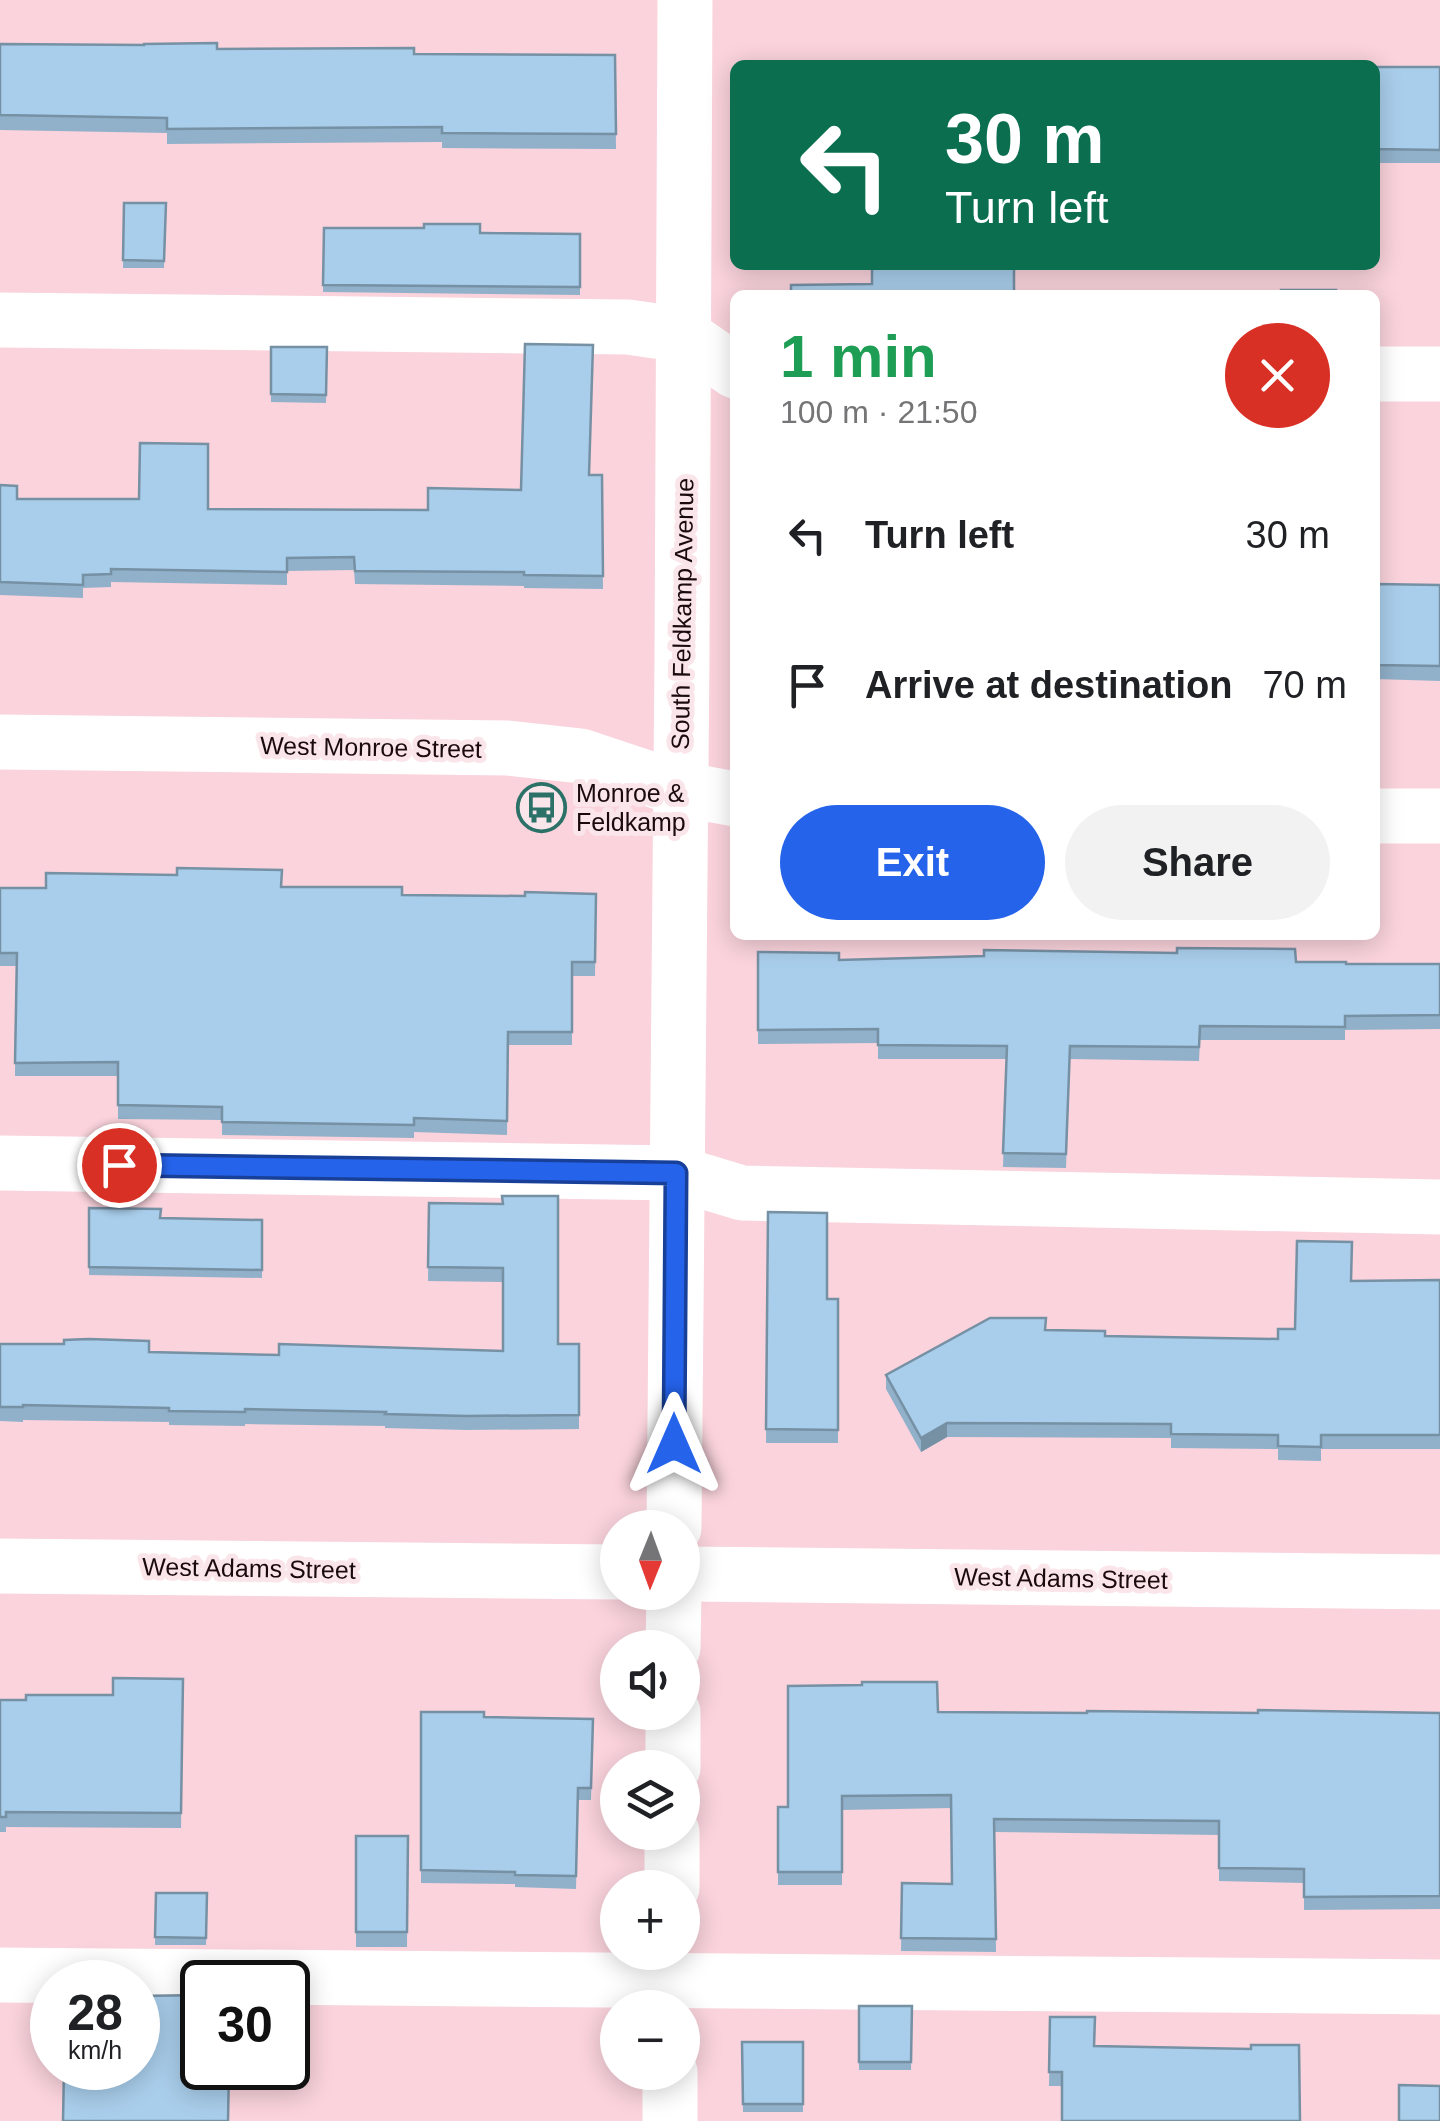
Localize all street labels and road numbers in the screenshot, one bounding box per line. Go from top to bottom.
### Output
street label: South Feldkamp Avenue [666,478,698,750]
street label: West Monroe Street [260,731,482,763]
street label: West Adams Street [142,1552,356,1584]
street label: West Adams Street [954,1562,1168,1594]

